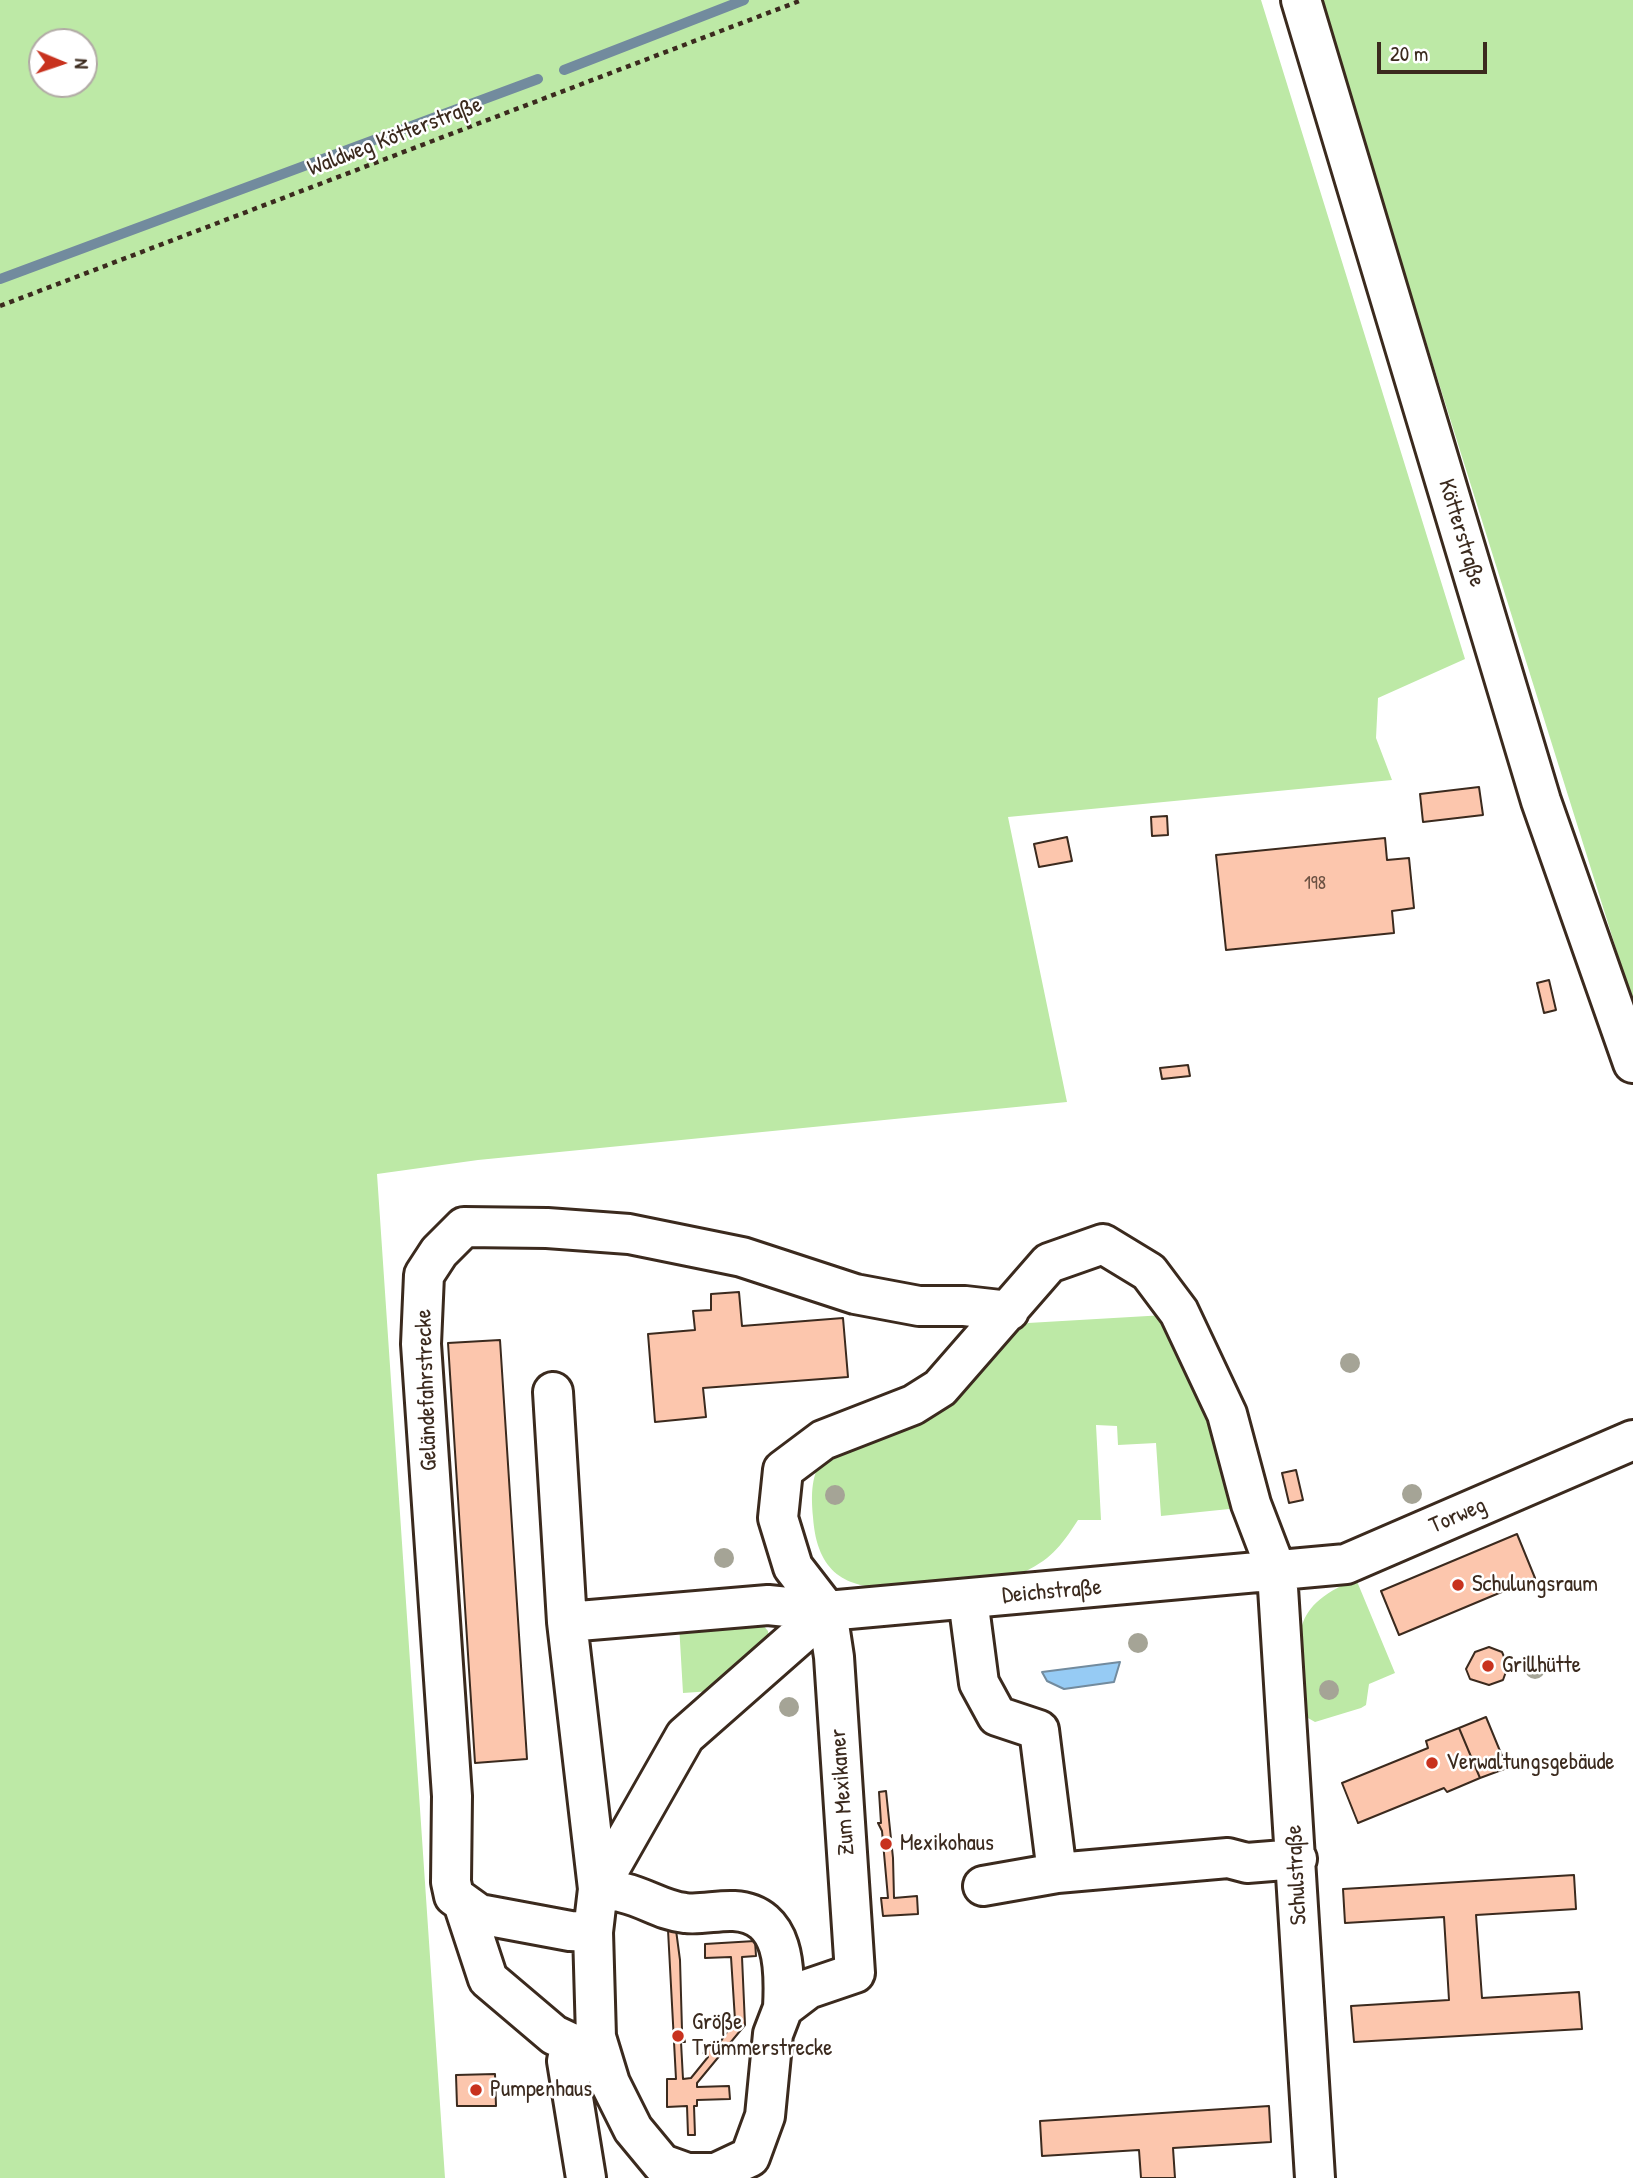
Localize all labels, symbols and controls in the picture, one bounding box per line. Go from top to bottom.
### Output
north arrow [28,28,98,98]
scale bar [1381,28,1491,72]
text: 20 m [1390,39,1428,68]
text: N [69,58,95,69]
street label: Waldweg Kötterstraße [304,91,486,183]
street label: Kötterstraße [1432,476,1490,590]
house number: 198 [1304,873,1326,895]
street label: Geländefahrstrecke [410,1309,444,1471]
street label: Torweg [1425,1492,1491,1540]
place label: Schulungsraum [1472,1571,1598,1599]
street label: Deichstraße [1001,1574,1103,1610]
marker: Schulungsraum [1450,1577,1466,1593]
place label: Grillhütte [1502,1652,1581,1680]
marker: Grillhütte [1480,1658,1496,1674]
street label: Zum Mexikaner [825,1728,861,1856]
place label: Verwaltungsgebäude [1446,1749,1615,1777]
marker: Verwaltungsgebäude [1424,1755,1440,1771]
street label: Schulstraße [1281,1824,1313,1926]
place label: Mexikohaus [900,1830,994,1858]
marker: Mexikohaus [878,1836,894,1852]
place label: Größe Trümmerstrecke [692,2009,833,2063]
marker: Größe Trümmerstrecke [670,2028,686,2044]
place label: Pumpenhaus [490,2076,592,2104]
marker: Pumpenhaus [468,2082,484,2098]

